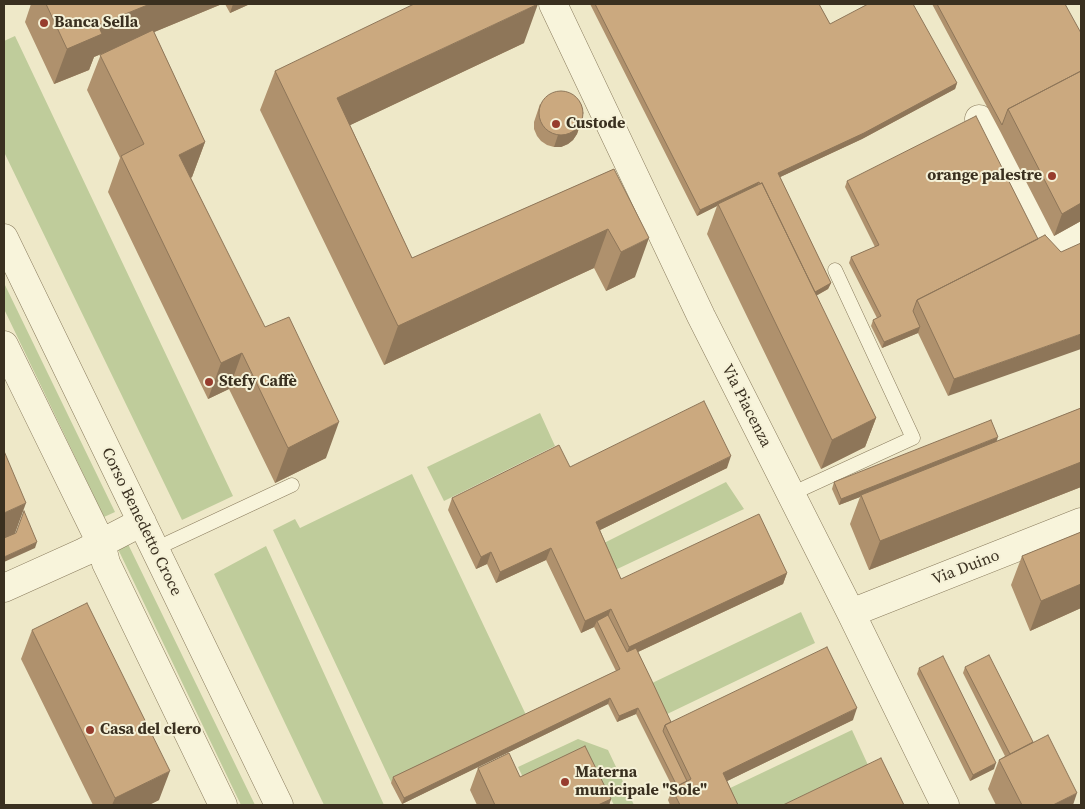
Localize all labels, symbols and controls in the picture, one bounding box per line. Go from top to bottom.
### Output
place label: Banca Sella [54,13,138,33]
marker: Banca Sella [38,17,50,29]
place label: Custode [566,114,625,134]
marker: Custode [550,118,562,130]
place label: orange palestre [927,166,1042,186]
marker: orange palestre [1046,170,1058,182]
street label: Via Piacenza [717,361,775,451]
place label: Stefy Caffè [219,372,297,392]
marker: Stefy Caffè [203,376,215,388]
street label: Corso Benedetto Croce [97,445,185,599]
street label: Via Duino [929,546,1003,590]
place label: Casa del clero [100,720,201,740]
marker: Casa del clero [84,724,96,736]
place label: Materna municipale "Sole" [575,763,707,801]
marker: Materna municipale "Sole" [559,776,571,788]

